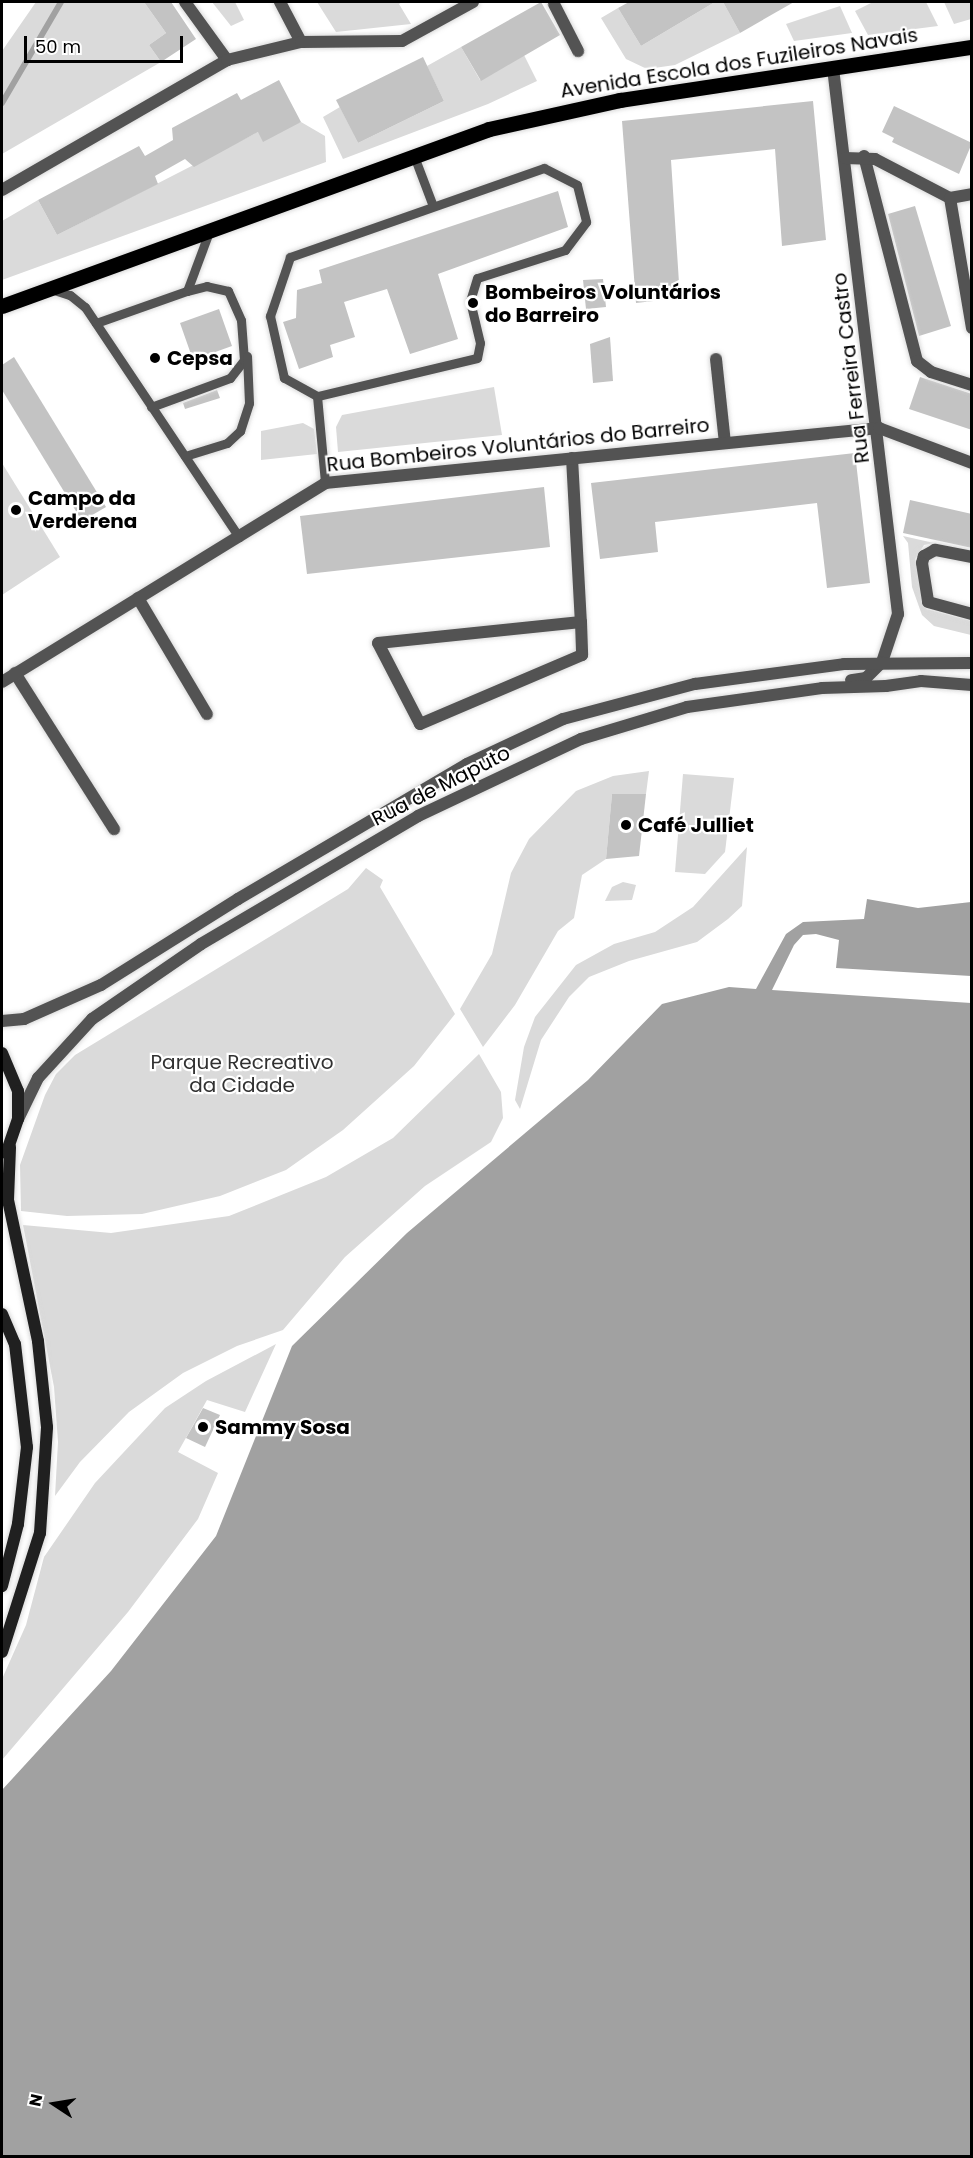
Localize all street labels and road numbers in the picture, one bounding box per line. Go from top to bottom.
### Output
street label: Avenida Escola dos Fuzileiros Navais [559,23,919,103]
street label: Rua Ferreira Castro [827,271,875,465]
street label: Rua Bombeiros Voluntários do Barreiro [325,413,711,477]
street label: Rua de Maputo [368,741,514,831]

